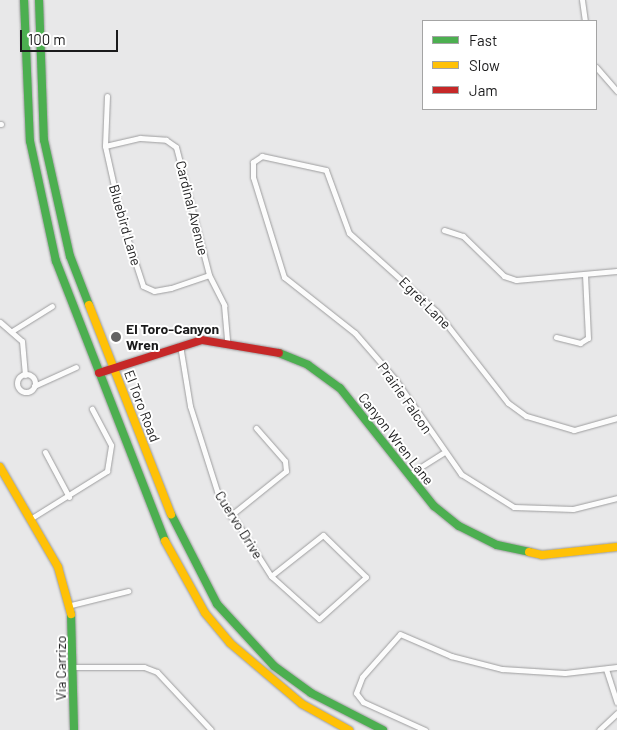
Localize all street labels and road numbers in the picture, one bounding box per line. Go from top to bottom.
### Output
street label: Cardinal Avenue [172,159,212,257]
street label: Bluebird Lane [105,182,145,268]
street label: Egret Lane [396,274,454,332]
street label: Prairie Falcon [374,359,436,437]
street label: El Toro Road [121,368,163,444]
street label: Canyon Wren Lane [355,390,437,488]
street label: Cuervo Drive [211,488,267,562]
street label: Via Carrizo [53,636,69,700]

